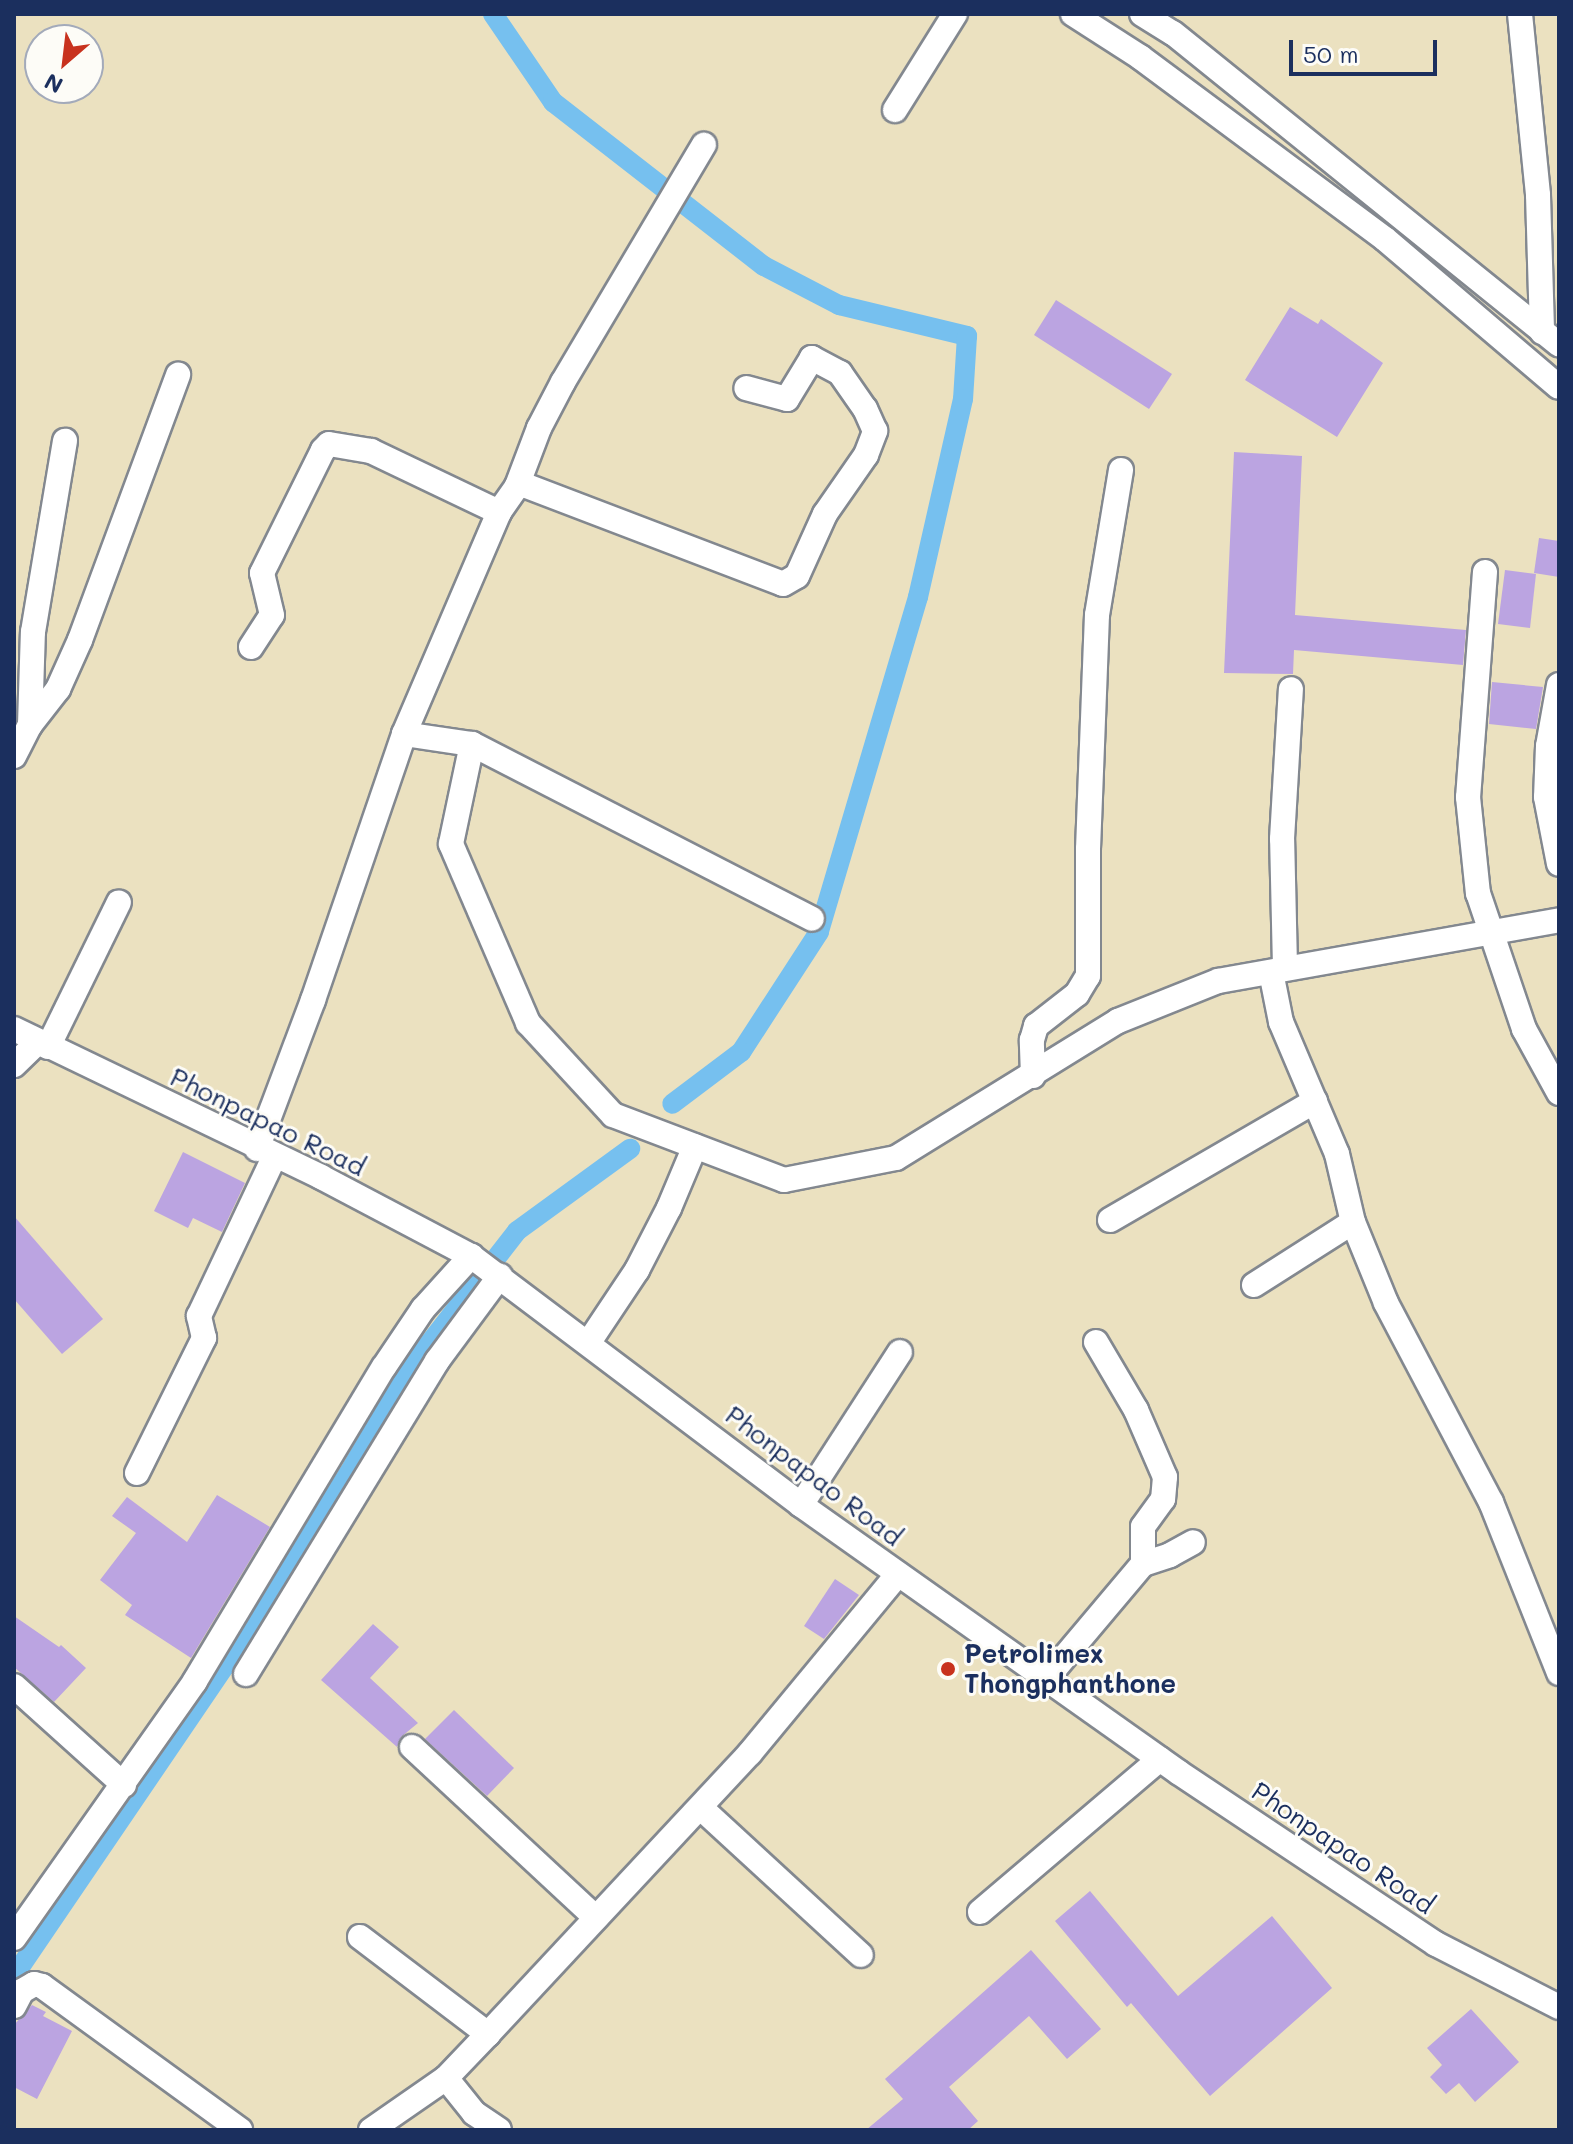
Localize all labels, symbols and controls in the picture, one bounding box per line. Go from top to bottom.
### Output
north arrow [24,24,104,104]
scale bar [1293,24,1441,74]
text: 50 m [1303,38,1359,69]
text: N [39,67,68,101]
street label: Phonpapao Road [165,1061,371,1183]
street label: Phonpapao Road [719,1399,909,1553]
place label: Petrolimex Thongphanthone [964,1638,1176,1700]
marker: Petrolimex Thongphanthone [939,1660,957,1678]
street label: Phonpapao Road [1246,1775,1440,1921]

